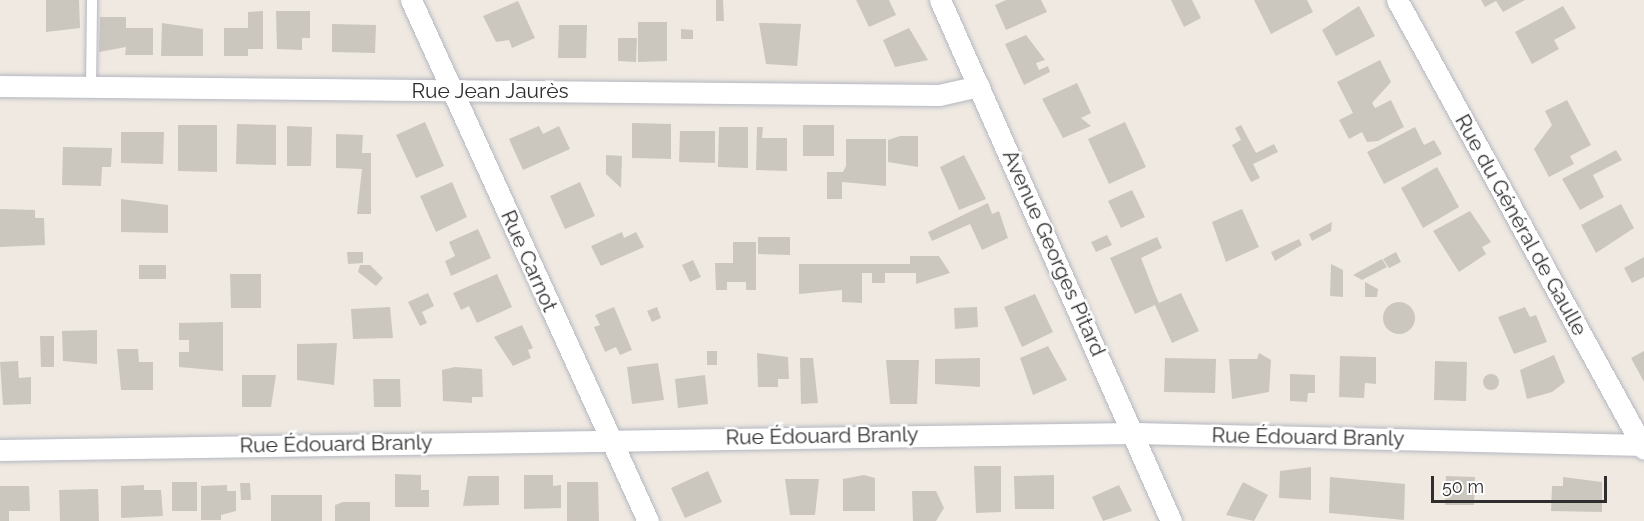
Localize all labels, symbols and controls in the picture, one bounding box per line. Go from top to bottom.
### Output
street label: Rue Jean Jaurès [411,78,569,104]
street label: Rue du Général de Gaulle [1449,110,1593,340]
street label: Avenue Georges Pitard [997,146,1111,360]
street label: Rue Carnot [495,206,563,316]
street label: Rue Édouard Branly [725,422,919,450]
street label: Rue Édouard Branly [1211,423,1405,451]
street label: Rue Édouard Branly [239,430,433,458]
scale bar [1434,464,1610,502]
text: 50 m [1442,476,1484,497]

